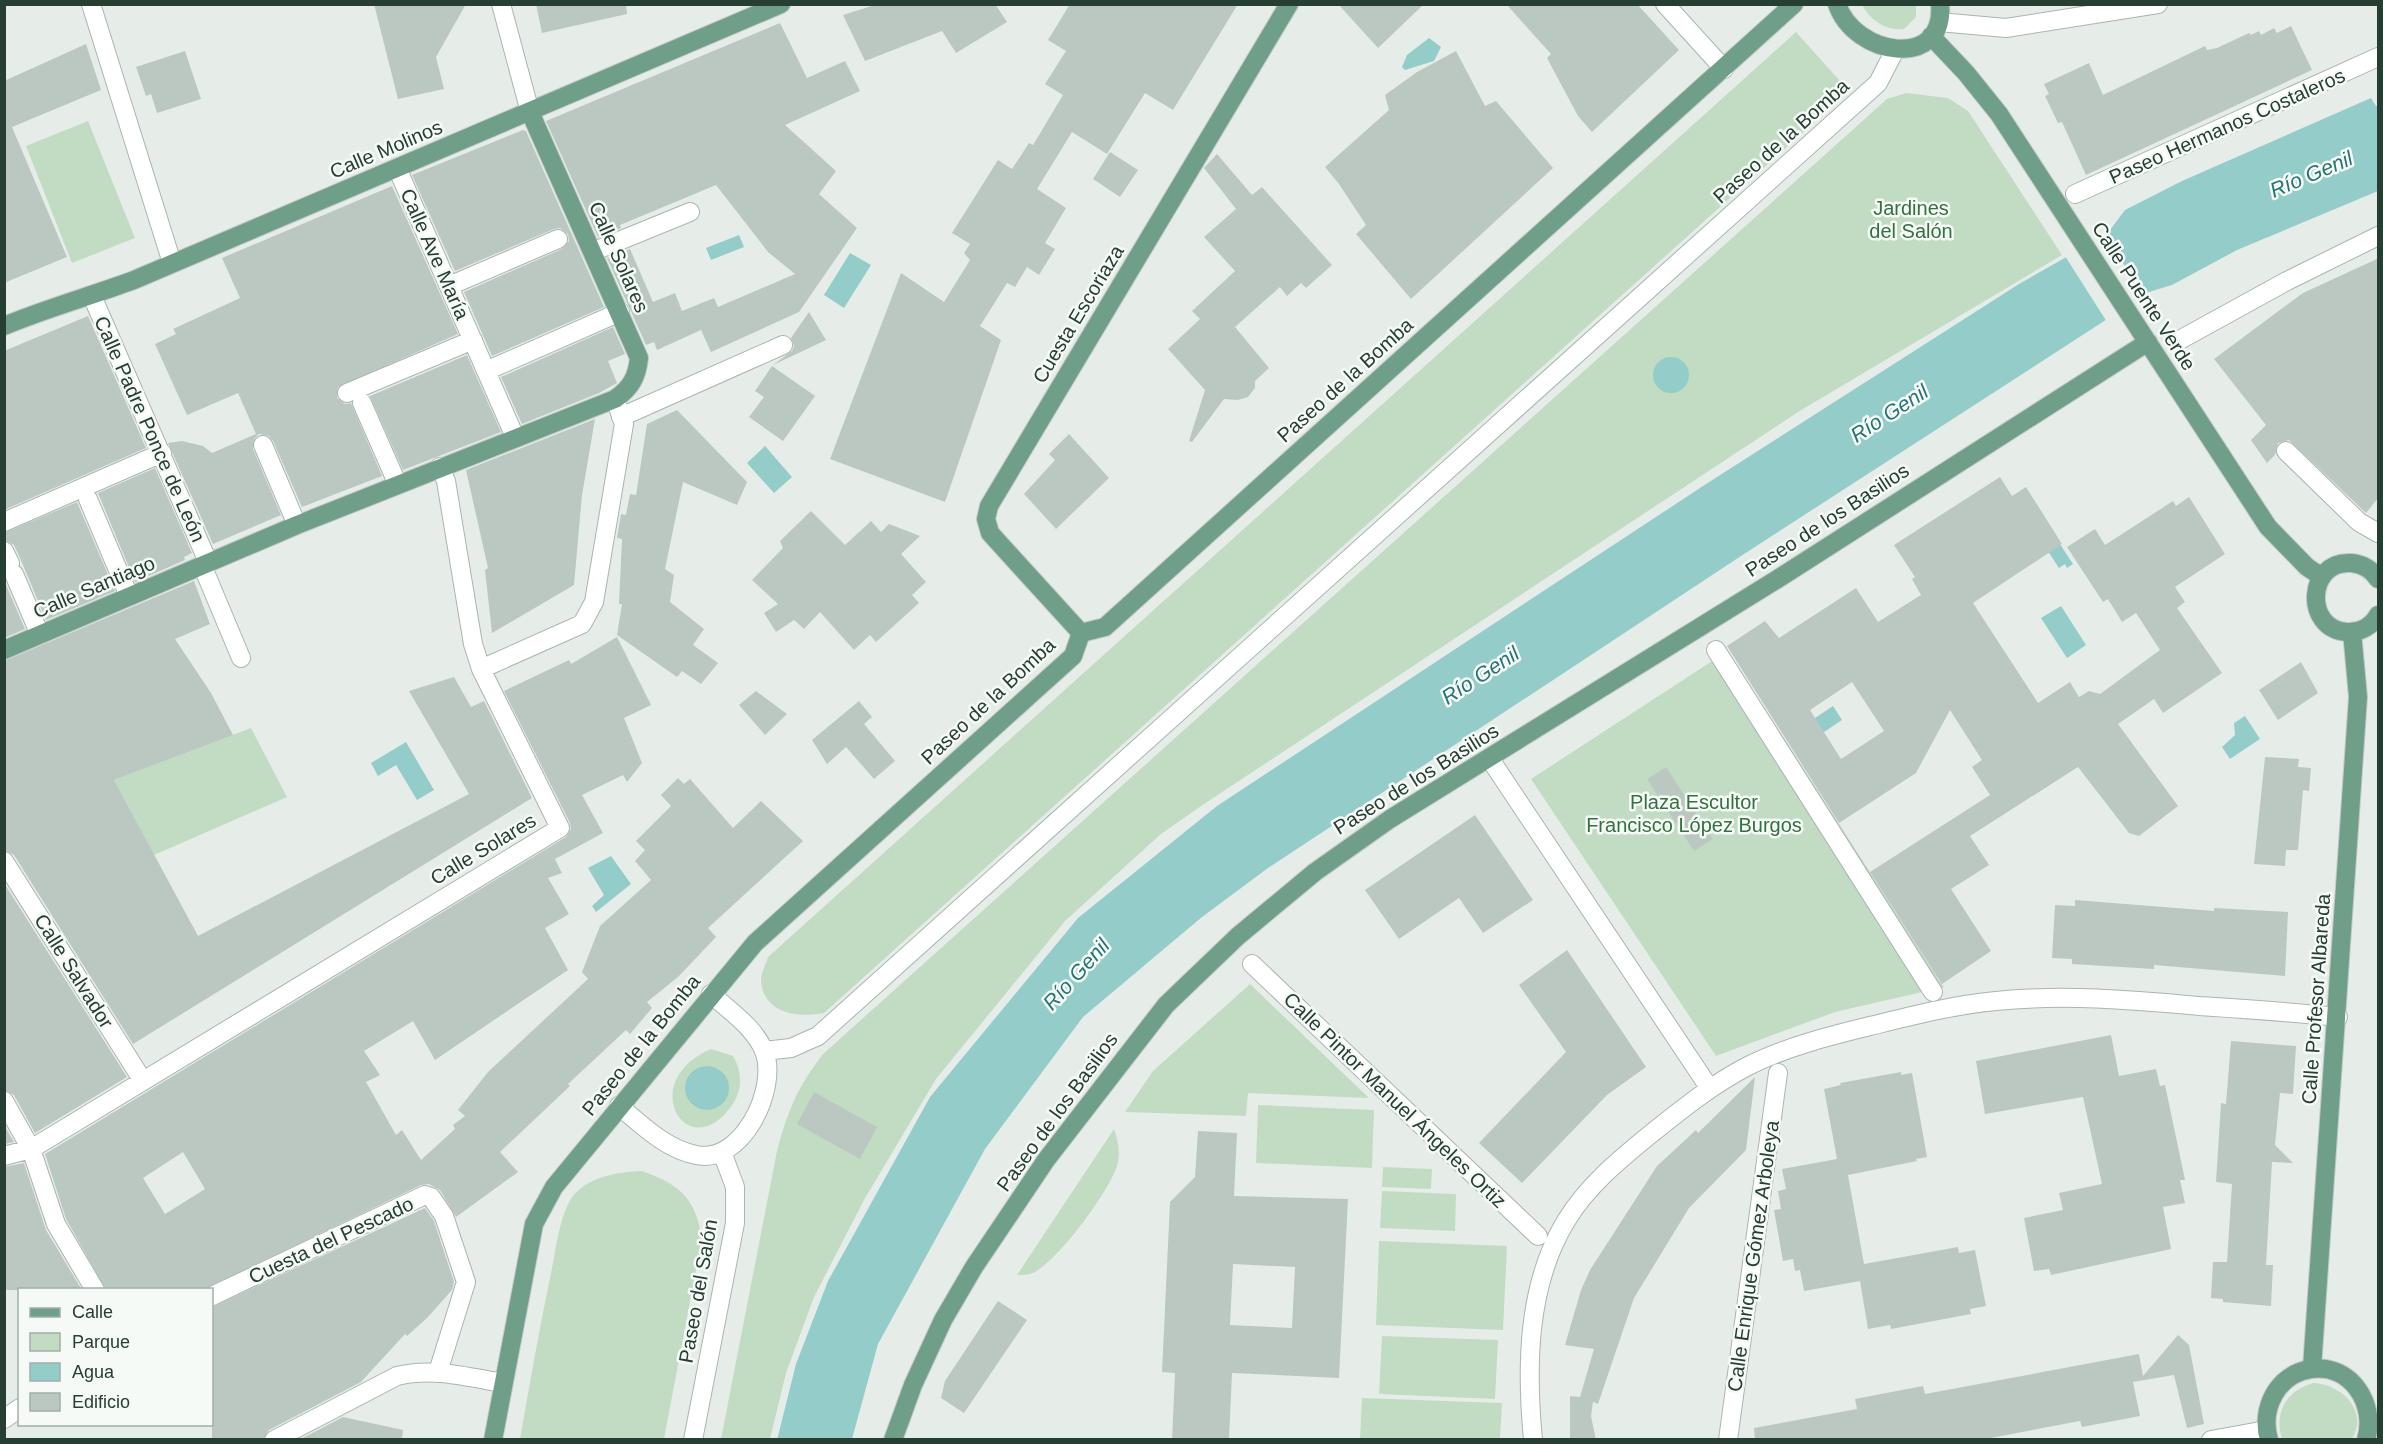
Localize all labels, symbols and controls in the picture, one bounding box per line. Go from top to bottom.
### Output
street label: Paseo Hermanos Costaleros [2106,64,2348,188]
street label: Paseo de la Bomba [1709,74,1854,208]
street label: Calle Molinos [326,115,446,183]
water label: Río Genil [2266,146,2357,202]
street label: Calle Ave María [396,185,474,324]
park label: Jardines del Salón [1869,197,1953,242]
street label: Calle Solares [585,198,653,316]
street label: Calle Puente Verde [2088,218,2200,374]
street label: Cuesta Escoriaza [1028,240,1128,387]
street label: Calle Padre Ponce de León [90,313,210,545]
street label: Paseo de la Bomba [1273,313,1418,447]
water label: Río Genil [1846,379,1933,446]
street label: Paseo de los Basilios [1741,459,1913,581]
street label: Calle Santiago [30,551,158,623]
street label: Paseo de la Bomba [917,633,1060,769]
water label: Río Genil [1437,641,1524,708]
street label: Paseo de los Basilios [1330,719,1502,839]
park label: Plaza Escultor Francisco López Burgos [1586,791,1802,836]
street label: Calle Solares [426,809,540,889]
street label: Calle Profesor Albareda [2298,892,2334,1105]
street label: Calle Salvador [30,910,118,1032]
water label: Río Genil [1038,933,1115,1014]
street label: Paseo de la Bomba [578,970,705,1120]
street label: Calle Pintor Manuel Ángeles Ortiz [1279,988,1511,1212]
street label: Paseo de los Basilios [992,1029,1122,1195]
street label: Calle Enrique Gómez Arboleya [1723,1118,1783,1393]
street label: Cuesta del Pescado [245,1192,417,1288]
street label: Paseo del Salón [675,1217,721,1365]
legend [18,1288,213,1426]
text: Calle [72,1302,113,1322]
text: Parque [72,1332,130,1352]
text: Agua [72,1362,115,1382]
text: Edificio [72,1392,130,1412]

